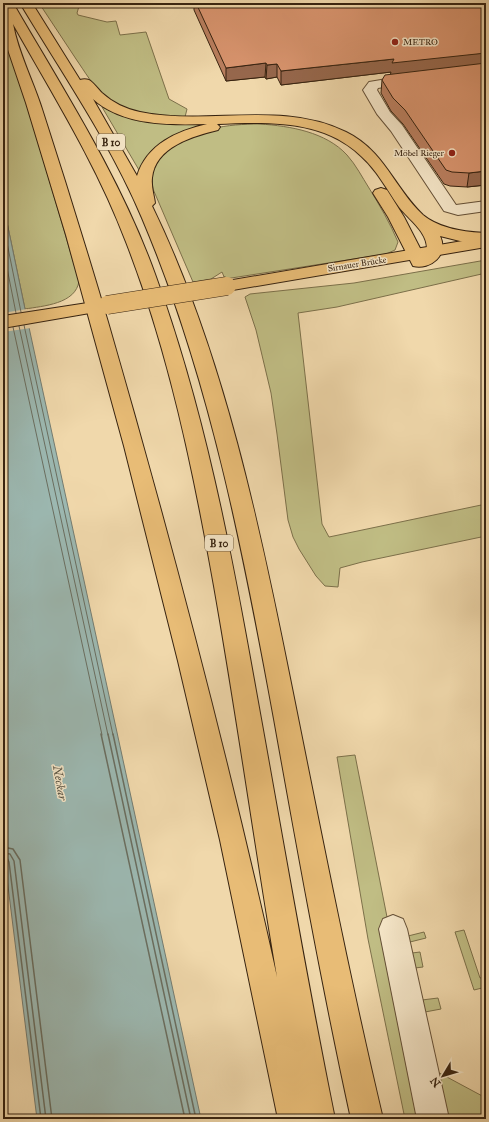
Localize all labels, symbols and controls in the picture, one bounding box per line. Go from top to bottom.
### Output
place label: METRO [403,36,438,47]
marker: METRO [390,37,400,47]
road number: B 10 [97,134,125,150]
place label: Möbel Rieger [394,147,445,159]
marker: Möbel Rieger [447,148,457,158]
street label: Sirnauer Brücke [327,253,387,274]
road number: B 10 [205,535,233,551]
water label: Neckar [50,763,70,803]
north arrow [423,1056,463,1096]
text: N [427,1074,444,1090]

